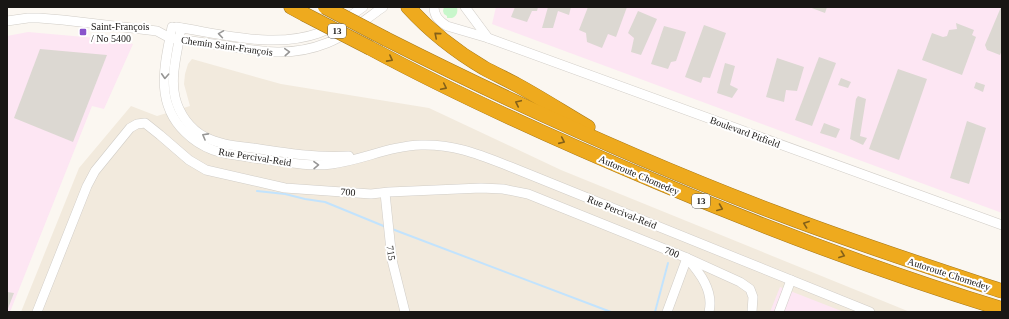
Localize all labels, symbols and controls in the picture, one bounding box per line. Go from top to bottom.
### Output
place label: Saint-François / No 5400 [91,21,149,44]
road number: 13 [328,24,346,38]
marker: Saint-François / No 5400 [78,27,88,37]
one-way arrow [218,30,224,39]
one-way arrow [434,33,442,40]
street label: Chemin Saint-François [180,34,274,58]
one-way arrow [284,48,290,57]
one-way arrow [386,54,393,61]
one-way arrow [160,73,169,79]
one-way arrow [440,82,447,90]
one-way arrow [515,100,522,108]
street label: Boulevard Pitfield [709,114,781,150]
one-way arrow [202,134,209,141]
one-way arrow [558,137,565,145]
street label: Rue Percival-Reid [218,146,292,168]
street label: Autoroute Chomedey [597,153,681,197]
one-way arrow [313,161,319,169]
street label: 700 [340,186,356,198]
street label: Rue Percival-Reid [586,193,658,231]
road number: 13 [692,194,710,208]
one-way arrow [717,204,724,212]
one-way arrow [803,221,810,229]
street label: 700 [663,244,681,260]
street label: 715 [385,245,397,261]
one-way arrow [838,250,845,259]
street label: Autoroute Chomedey [906,255,992,293]

